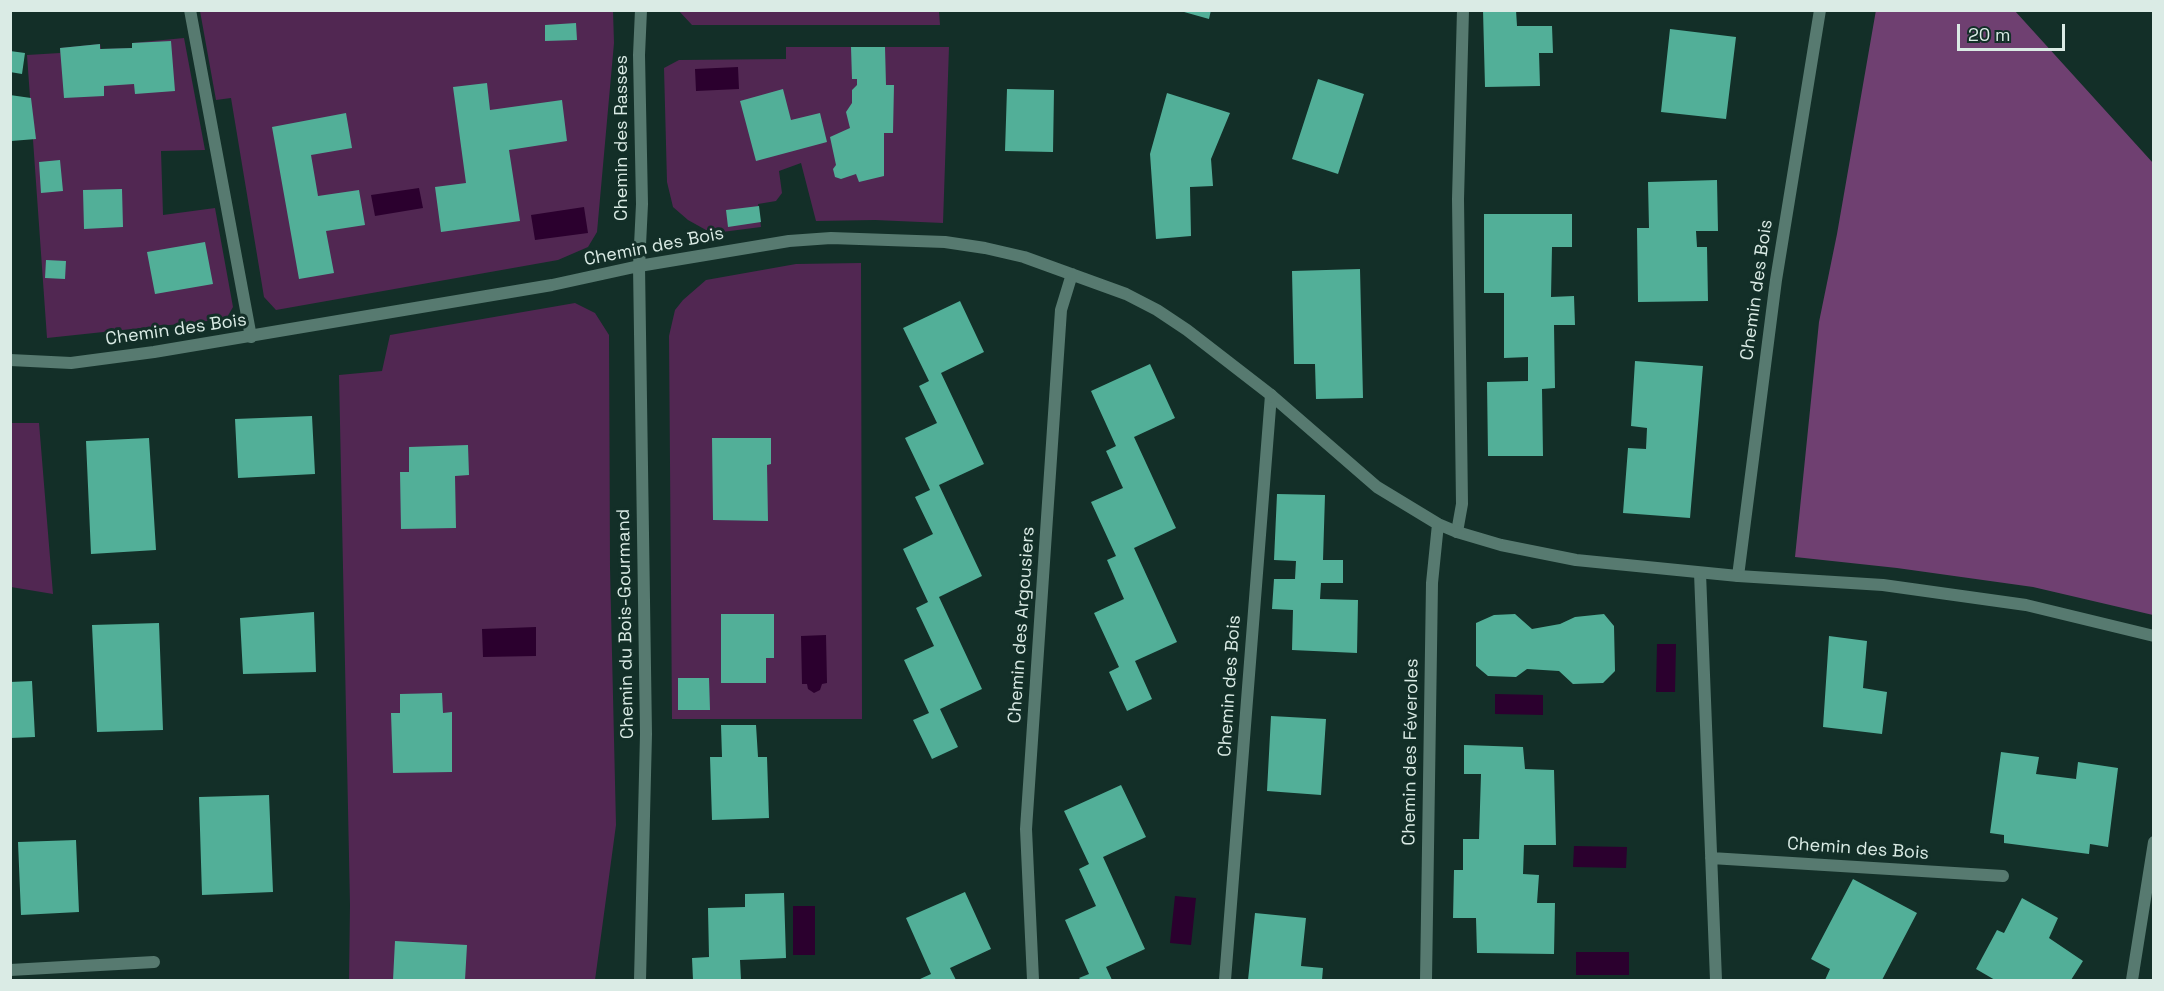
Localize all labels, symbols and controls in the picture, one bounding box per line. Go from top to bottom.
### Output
scale bar [1960,12,2068,50]
text: 20 m [1968,23,2011,46]
street label: Chemin des Rasses [611,55,633,221]
street label: Chemin des Bois [1736,218,1778,362]
street label: Chemin des Bois [582,223,726,271]
street label: Chemin des Bois [104,309,248,351]
street label: Chemin du Bois-Gourmand [613,509,639,739]
street label: Chemin des Argousiers [1004,526,1040,724]
street label: Chemin des Bois [1214,614,1246,758]
street label: Chemin des Féveroles [1399,658,1423,846]
street label: Chemin des Bois [1786,833,1930,865]

